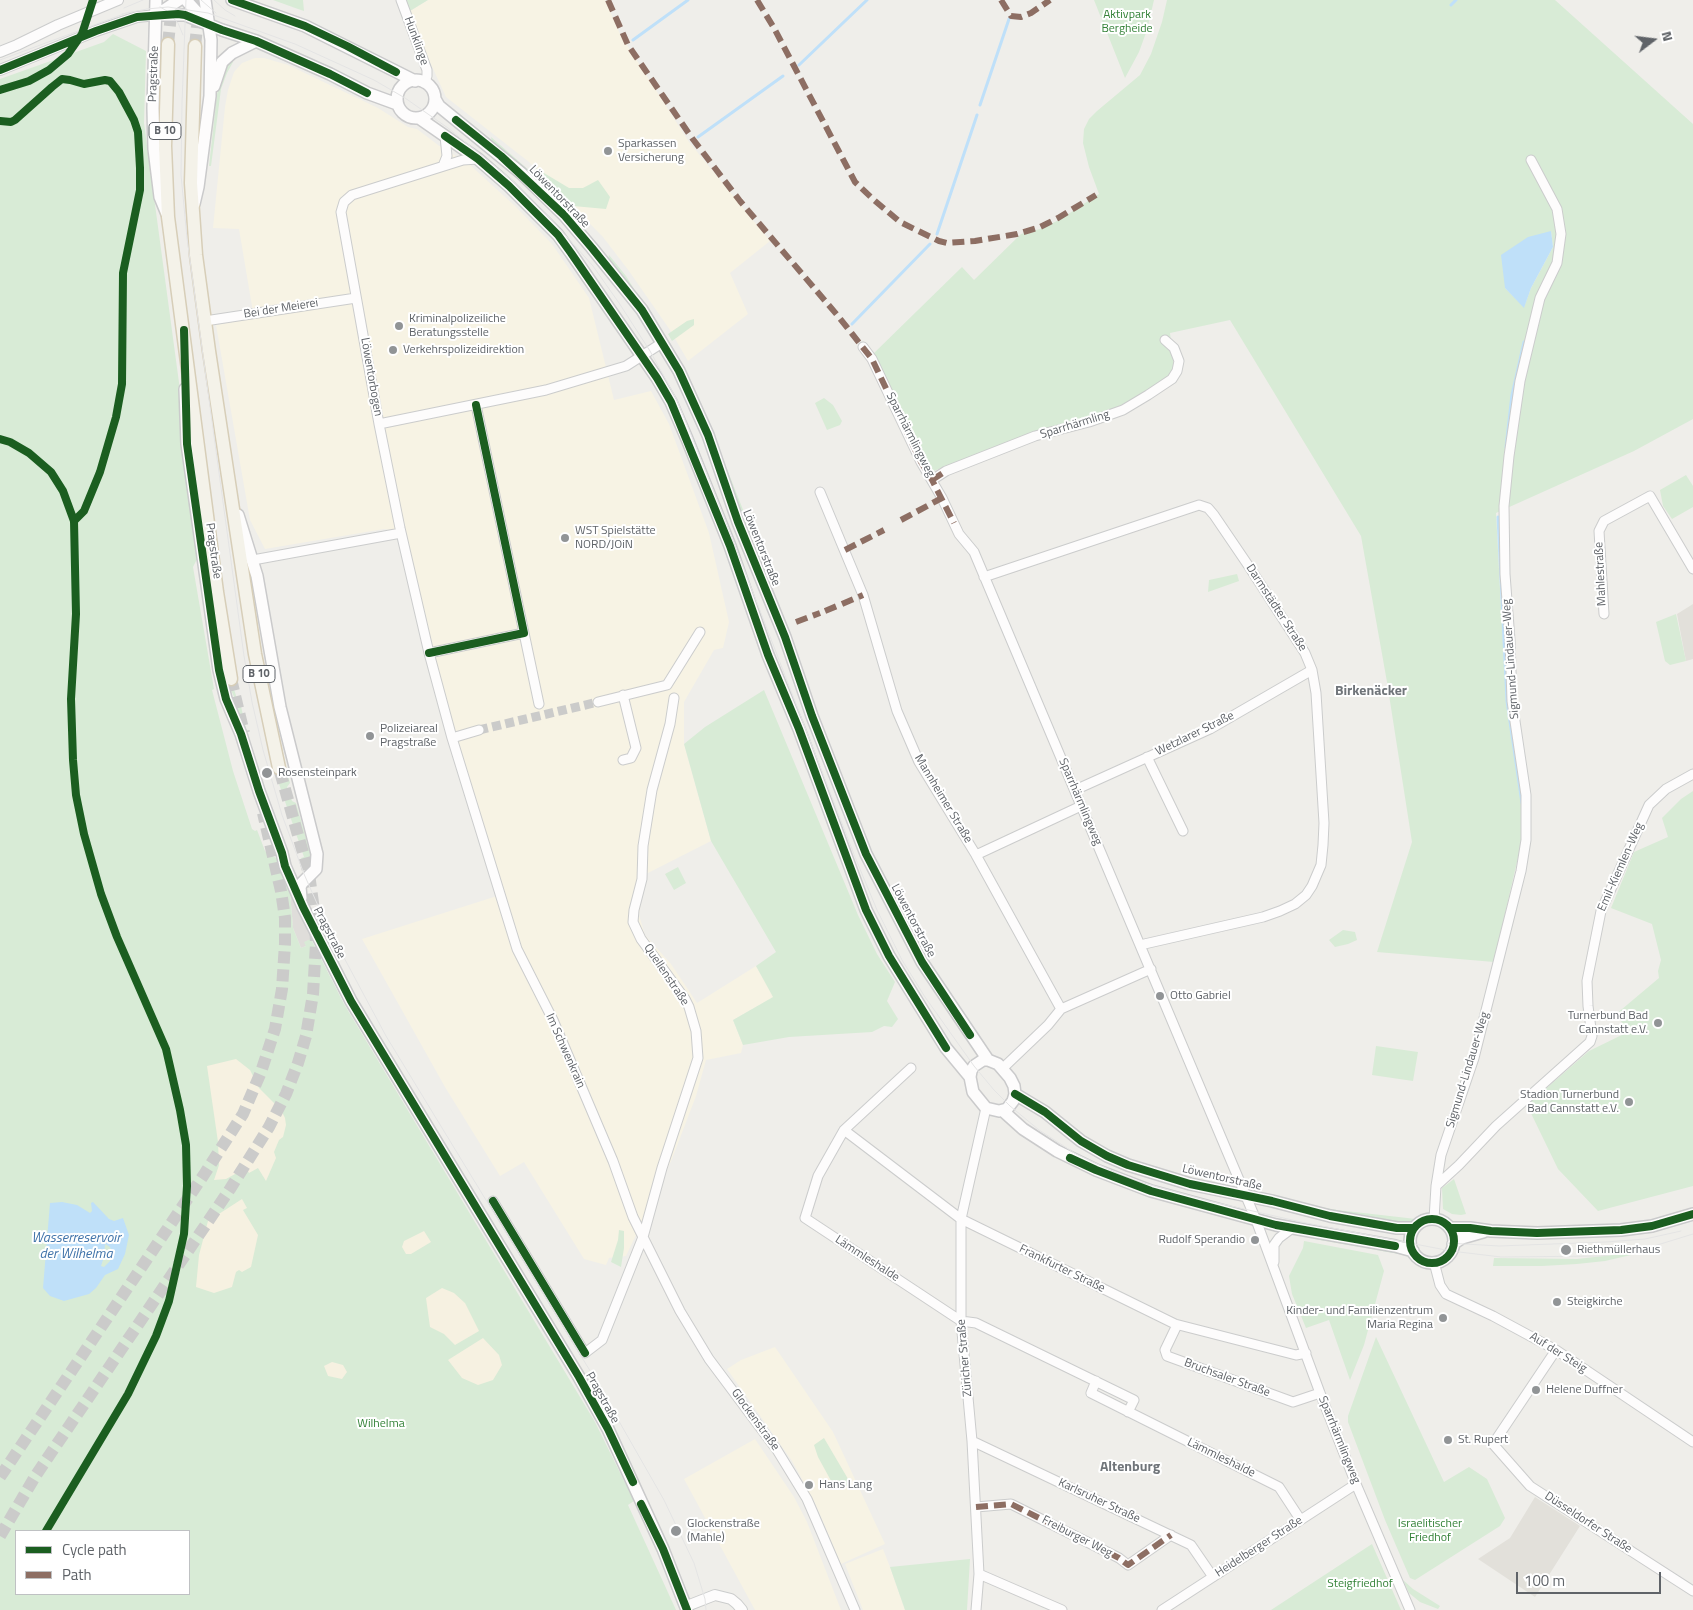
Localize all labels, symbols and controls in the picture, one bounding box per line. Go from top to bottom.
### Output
park label: Aktivpark Bergheide [1101,8,1153,36]
street label: Hunklinge [401,15,431,67]
north arrow [1628,15,1678,65]
text: N [1657,29,1679,43]
street label: Pragstraße [146,46,162,102]
road number: B 10 [149,122,181,140]
place label: Sparkassen Versicherung [618,137,684,165]
marker: Sparkassen Versicherung [602,145,614,157]
street label: Löwentorstraße [526,163,592,231]
street label: Bei der Meierei [243,296,319,322]
place label: Kriminalpolizeiliche Beratungsstelle [409,312,506,340]
marker: Kriminalpolizeiliche Beratungsstelle [393,320,405,332]
street label: Löwentorbogen [357,337,385,417]
place label: Verkehrspolizeidirektion [403,343,524,357]
marker: Verkehrspolizeidirektion [387,344,399,356]
street label: Sparrhärmlingweg [882,390,938,480]
street label: Sparrhärmling [1039,408,1111,442]
street label: Löwentorstraße [739,508,783,588]
street label: Pragstraße [202,522,224,580]
place label: WST Spielstätte NORD/JOiN [575,524,656,552]
marker: WST Spielstätte NORD/JOiN [559,532,571,544]
street label: Mahlestraße [1592,542,1610,606]
street label: Darmstädter Straße [1242,562,1310,654]
street label: Sigmund-Lindauer-Weg [1500,598,1522,720]
road number: B 10 [243,666,275,682]
district label: Birkenäcker [1335,684,1407,700]
street label: Wetzlarer Straße [1153,709,1237,759]
place label: Polizeiareal Pragstraße [380,722,438,750]
marker: Polizeiareal Pragstraße [364,730,376,742]
street label: Mannheimer Straße [911,752,975,846]
street label: Sparrhärmlingweg [1055,756,1105,848]
marker: Rosensteinpark [260,766,274,780]
place label: Rosensteinpark [278,766,357,780]
street label: Emil-Kiemlen-Weg [1595,820,1647,914]
street label: Löwentorstraße [888,882,938,960]
street label: Pragstraße [310,905,348,961]
street label: Quellenstraße [640,941,692,1009]
place label: Otto Gabriel [1170,989,1231,1003]
marker: Otto Gabriel [1154,990,1166,1002]
place label: Turnerbund Bad Cannstatt e.V. [1568,1009,1648,1037]
street label: Sigmund-Lindauer-Weg [1443,1010,1493,1130]
street label: Im Schwenkrain [542,1011,588,1091]
marker: Turnerbund Bad Cannstatt e.V. [1652,1017,1664,1029]
place label: Stadion Turnerbund Bad Cannstatt e.V. [1520,1088,1619,1116]
marker: Stadion Turnerbund Bad Cannstatt e.V. [1623,1096,1635,1108]
street label: Löwentorstraße [1181,1162,1263,1194]
water label: Wasserreservoir der Wilhelma [31,1231,121,1264]
street label: Lämmleshalde [832,1233,902,1285]
place label: Rudolf Sperandio [1158,1233,1245,1247]
marker: Rudolf Sperandio [1249,1234,1261,1246]
street label: Frankfurter Straße [1017,1242,1107,1296]
marker: Riethmüllerhaus [1559,1243,1573,1257]
place label: Riethmüllerhaus [1577,1243,1660,1257]
place label: Steigkirche [1567,1295,1623,1309]
marker: Steigkirche [1551,1296,1563,1308]
place label: Kinder- und Familienzentrum Maria Regina [1286,1304,1433,1332]
marker: Kinder- und Familienzentrum Maria Regina [1437,1312,1449,1324]
street label: Züricher Straße [954,1319,976,1397]
street label: Auf der Steig [1527,1330,1589,1376]
street label: Bruchsaler Straße [1182,1356,1272,1400]
street label: Pragstraße [582,1370,622,1426]
place label: Helene Duffner [1546,1383,1623,1397]
marker: Helene Duffner [1530,1384,1542,1396]
street label: Glockenstraße [728,1386,782,1454]
street label: Sparrhärmlingweg [1315,1394,1363,1486]
park label: Wilhelma [357,1417,405,1431]
place label: St. Rupert [1458,1433,1508,1447]
marker: St. Rupert [1442,1434,1454,1446]
street label: Lämmleshalde [1185,1435,1257,1481]
district label: Altenburg [1100,1460,1160,1476]
street label: Karlsruher Straße [1056,1476,1142,1526]
place label: Hans Lang [819,1478,872,1492]
marker: Hans Lang [803,1479,815,1491]
street label: Düsseldorfer Straße [1542,1489,1634,1557]
street label: Freiburger Weg [1039,1513,1115,1561]
street label: Heidelberger Straße [1213,1513,1305,1581]
place label: Glockenstraße (Mahle) [687,1517,760,1545]
park label: Israelitischer Friedhof [1398,1517,1462,1545]
marker: Glockenstraße (Mahle) [669,1524,683,1538]
legend [15,1530,190,1595]
text: Cycle path [62,1538,127,1561]
scale bar [1518,1562,1663,1594]
text: Path [62,1563,92,1586]
text: 100 m [1524,1569,1565,1592]
park label: Steigfriedhof [1327,1577,1393,1591]

